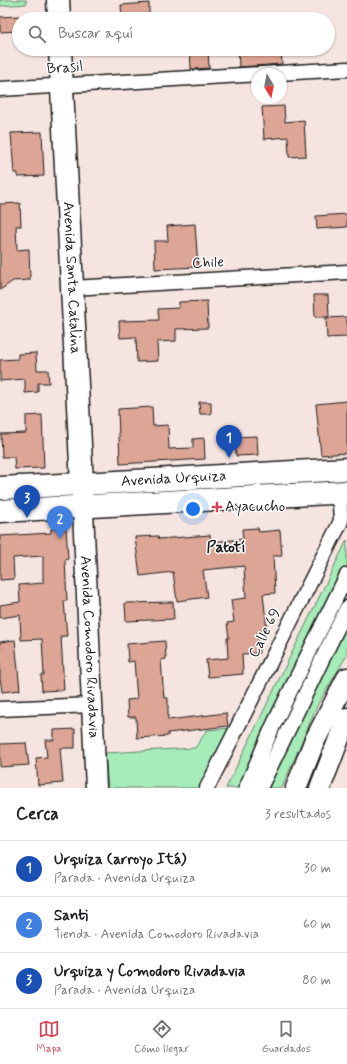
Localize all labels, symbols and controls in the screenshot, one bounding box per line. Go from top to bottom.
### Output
search box [12,12,335,56]
icon: search [26,23,48,45]
text: Buscar aquí [58,24,133,44]
street label: Brasil [46,57,84,79]
north arrow [251,68,287,104]
street label: Avenida Santa Catalina [58,201,85,355]
street label: Chile [191,252,225,274]
pin: 1 [216,425,242,458]
street label: Avenida Urquiza [120,466,227,492]
pin: 3 [14,485,40,518]
place label: Ayacucho [225,497,285,517]
your location [183,499,203,519]
marker: Ayacucho [212,502,222,512]
pin: 2 [47,506,73,539]
district label: Patotí [206,537,246,558]
street label: Avenida Comodoro Rivadavia [75,555,104,739]
street label: Calle 69 [244,605,286,661]
text: Cerca [16,803,59,825]
text: 3 resultados [265,806,331,823]
text: Urquiza (arroyo Itá) [54,850,186,870]
text: 1 [26,860,32,877]
text: 30 m [304,860,331,877]
text: Parada · Avenida Urquiza [54,870,195,887]
text: Santi [54,906,88,926]
text: 2 [26,916,32,933]
text: 60 m [303,916,331,933]
text: Tienda · Avenida Comodoro Rivadavia [54,926,259,943]
text: Urquiza y Comodoro Rivadavia [54,962,245,982]
text: 3 [26,972,32,989]
text: 80 m [302,972,331,989]
text: Parada · Avenida Urquiza [54,982,195,999]
tab: Mapa [36,1018,61,1056]
tab: Cómo llegar [134,1018,189,1056]
tab: Guardados [262,1018,311,1056]

